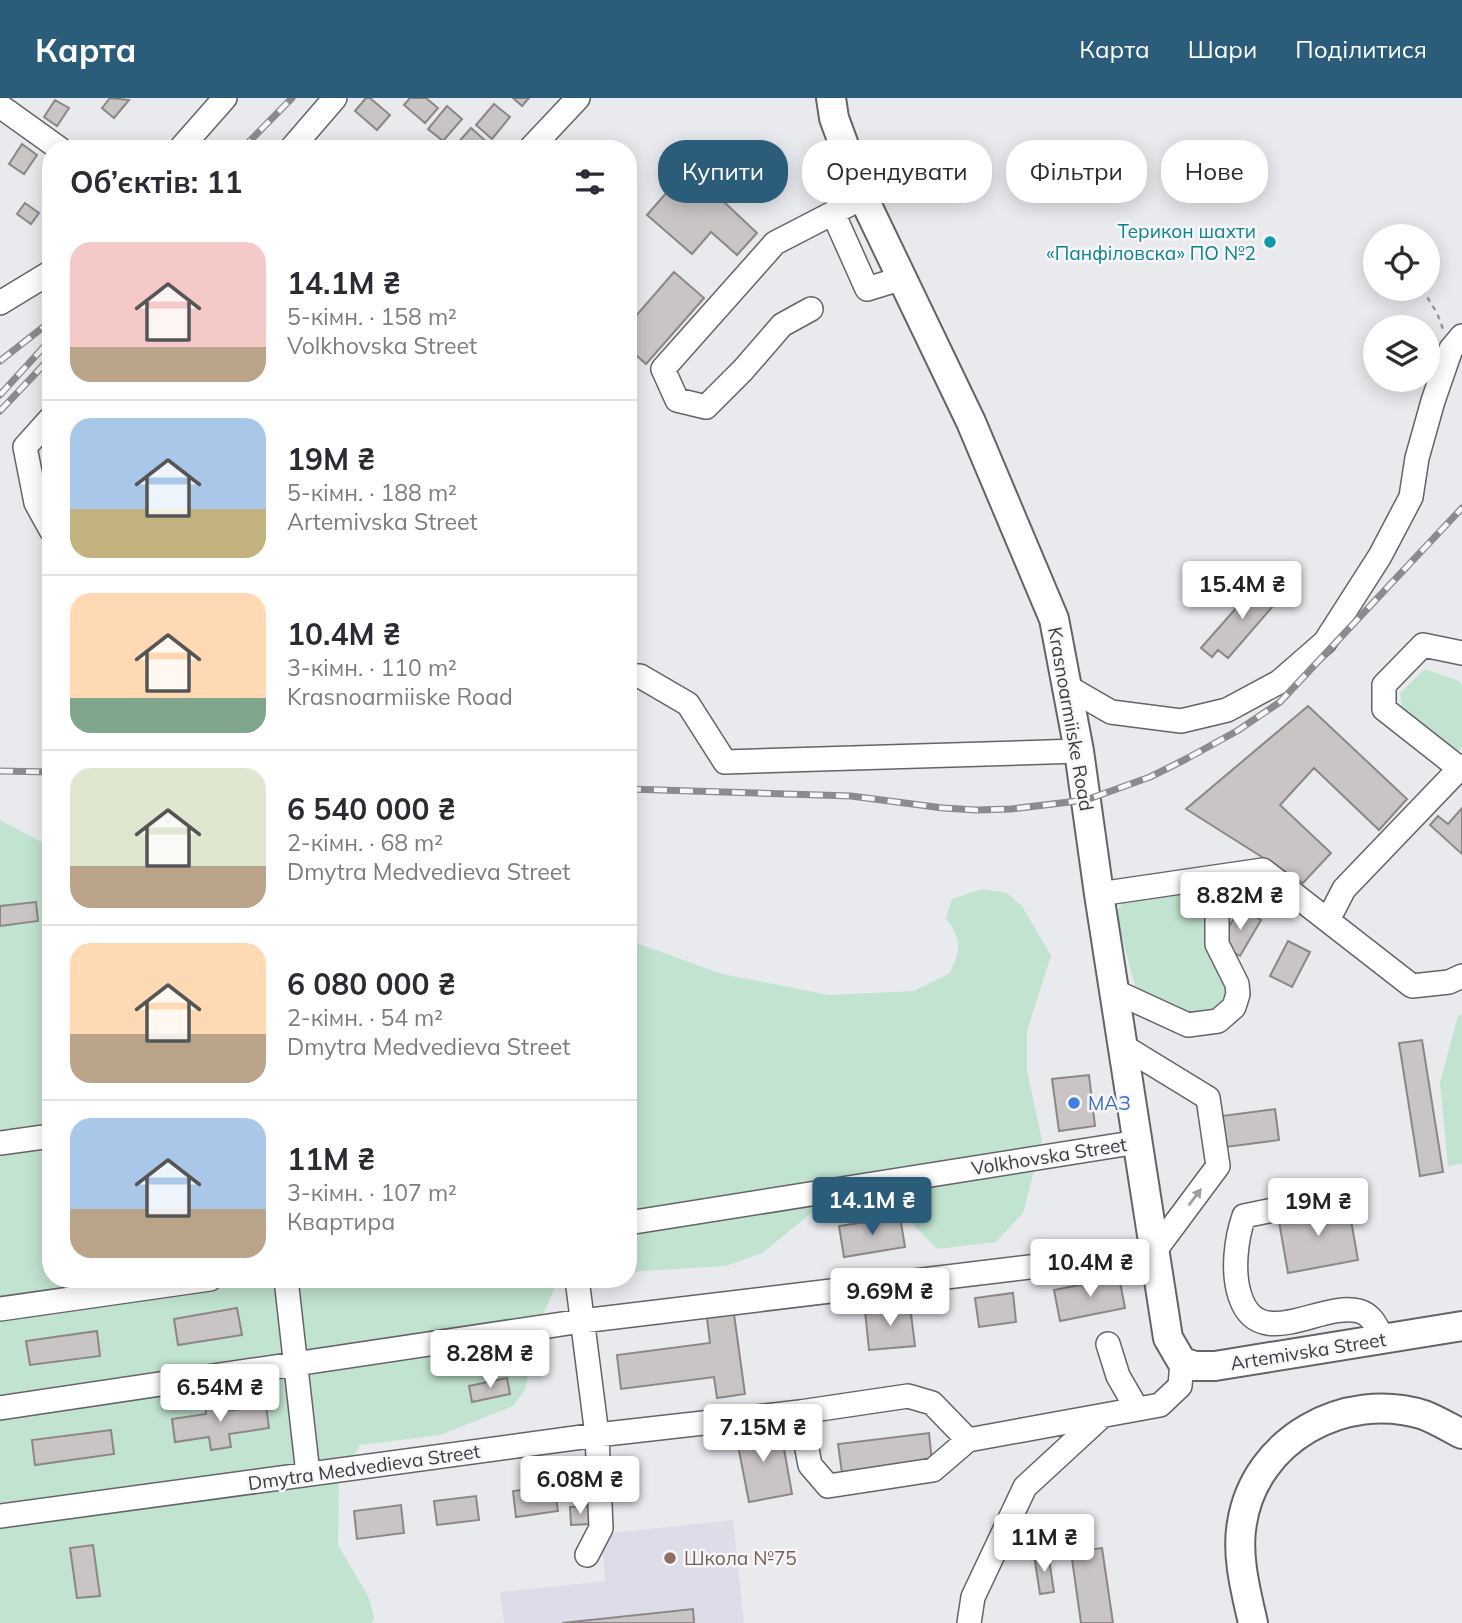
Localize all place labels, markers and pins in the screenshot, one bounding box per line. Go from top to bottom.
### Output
place label: Терикон шахти «Панфiловска» ПО №2 [1046,219,1256,265]
marker: Терикон шахти «Панфiловска» ПО №2 [1262,234,1278,250]
pin: 15.4M ₴ [1177,561,1307,621]
pin: 8.82M ₴ [1175,872,1305,932]
place label: МАЗ [1088,1091,1131,1115]
marker: МАЗ [1066,1095,1082,1111]
pin: 14.1M ₴ [807,1178,937,1237]
pin: 19M ₴ [1269,1178,1367,1238]
pin: 10.4M ₴ [1025,1240,1155,1299]
pin: 9.69M ₴ [825,1268,955,1328]
pin: 8.28M ₴ [425,1330,555,1390]
pin: 6.54M ₴ [155,1364,285,1424]
pin: 7.15M ₴ [698,1404,828,1464]
pin: 6.08M ₴ [515,1456,645,1516]
pin: 11M ₴ [995,1514,1093,1574]
place label: Школа №75 [684,1546,797,1570]
marker: Школа №75 [662,1550,678,1566]

